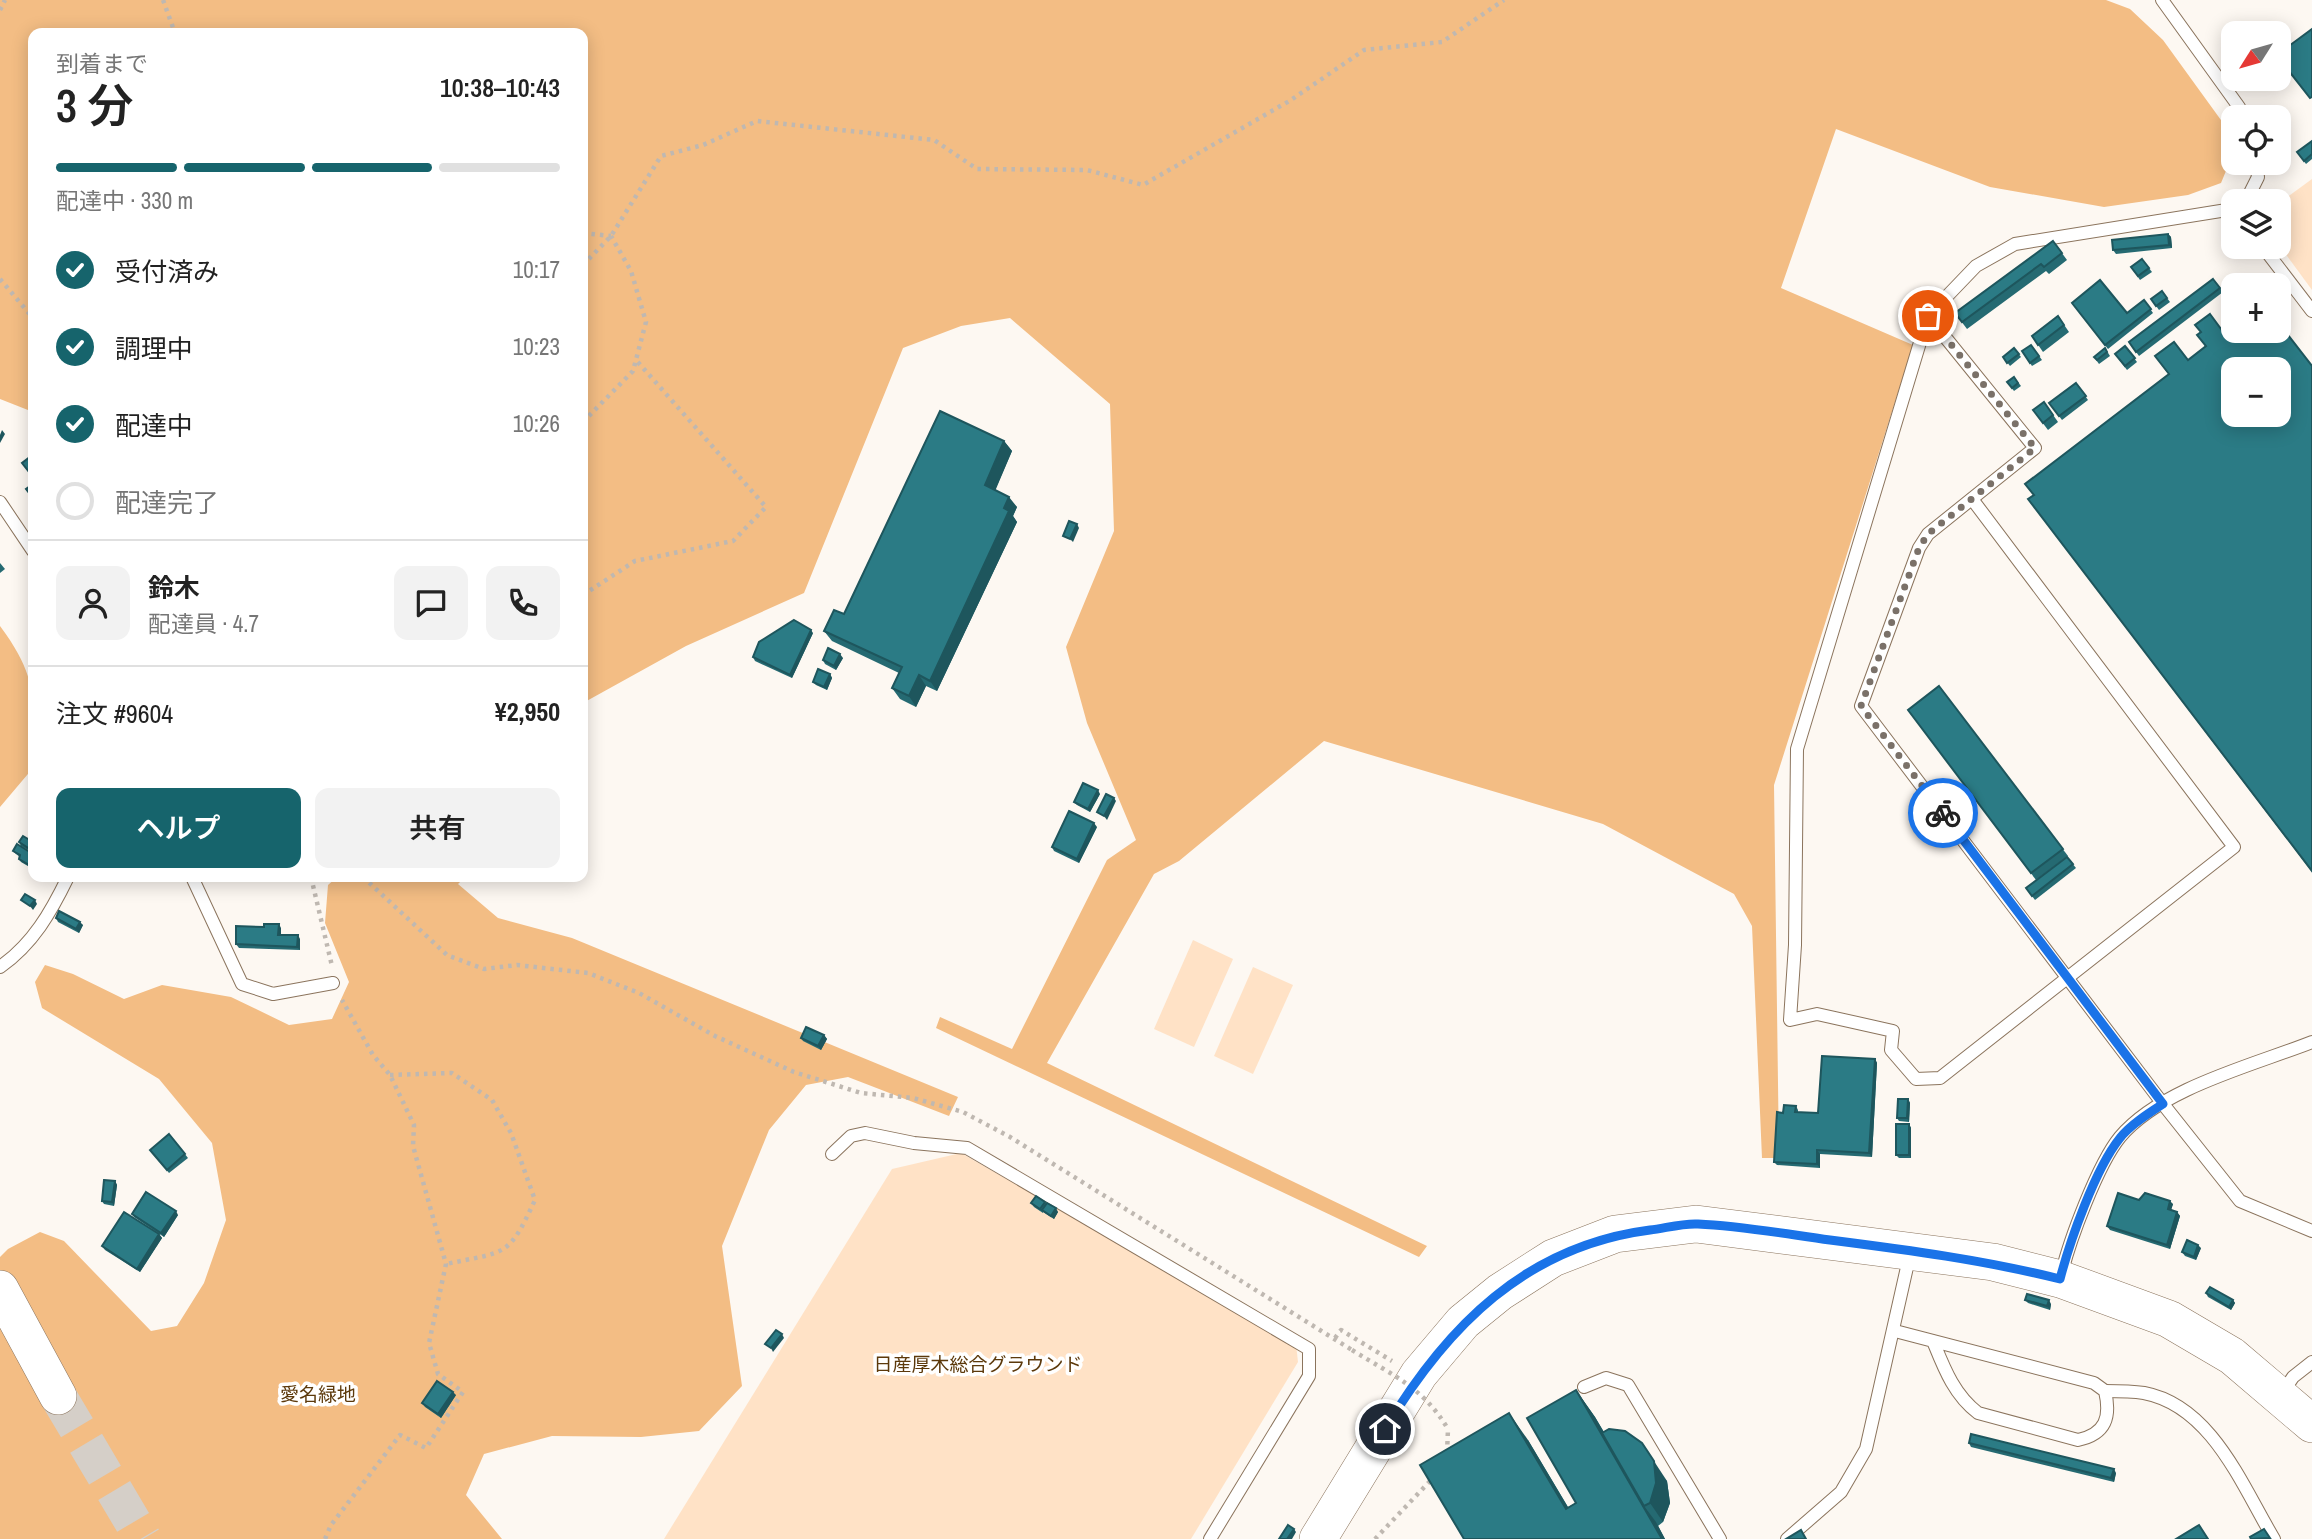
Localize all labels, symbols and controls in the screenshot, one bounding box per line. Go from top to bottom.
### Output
north arrow [2221,21,2291,91]
map controls [2221,21,2291,427]
text: 到着まで [56,48,148,79]
text: 10:38–10:43 [440,70,560,105]
text: 3 分 [56,74,133,136]
button: locate [2221,105,2291,175]
text: 配達中 · 330 m [56,185,193,216]
button: layers [2221,189,2291,259]
icon: check [56,251,94,289]
text: 受付済み [115,254,219,289]
text: 10:17 [513,254,560,285]
button: + [2221,273,2291,343]
pin [1898,286,1958,346]
icon: bag [1909,297,1947,335]
icon: check [56,328,94,366]
text: 調理中 [115,331,193,366]
text: 10:23 [513,331,560,362]
button: − [2221,357,2291,427]
icon: check [56,405,94,443]
text: 配達中 [115,408,193,443]
text: 10:26 [513,408,560,439]
text: 配達完了 [115,485,219,520]
button: person [56,566,130,640]
button: chat [394,566,468,640]
button: phone [486,566,560,640]
text: 鈴木 [148,570,200,605]
text: 配達員 · 4.7 [148,608,259,639]
text: ¥2,950 [495,694,560,729]
text: 注文 #9604 [56,696,173,731]
courier [1908,778,1978,848]
button: ヘルプ [56,788,301,868]
button: 共有 [315,788,560,868]
icon: bike [1924,794,1962,832]
park label: 日産厚木総合グラウンド [873,1351,1083,1377]
park label: 愛名緑地 [280,1381,356,1407]
pin [1355,1399,1415,1459]
icon: home [1366,1410,1404,1448]

